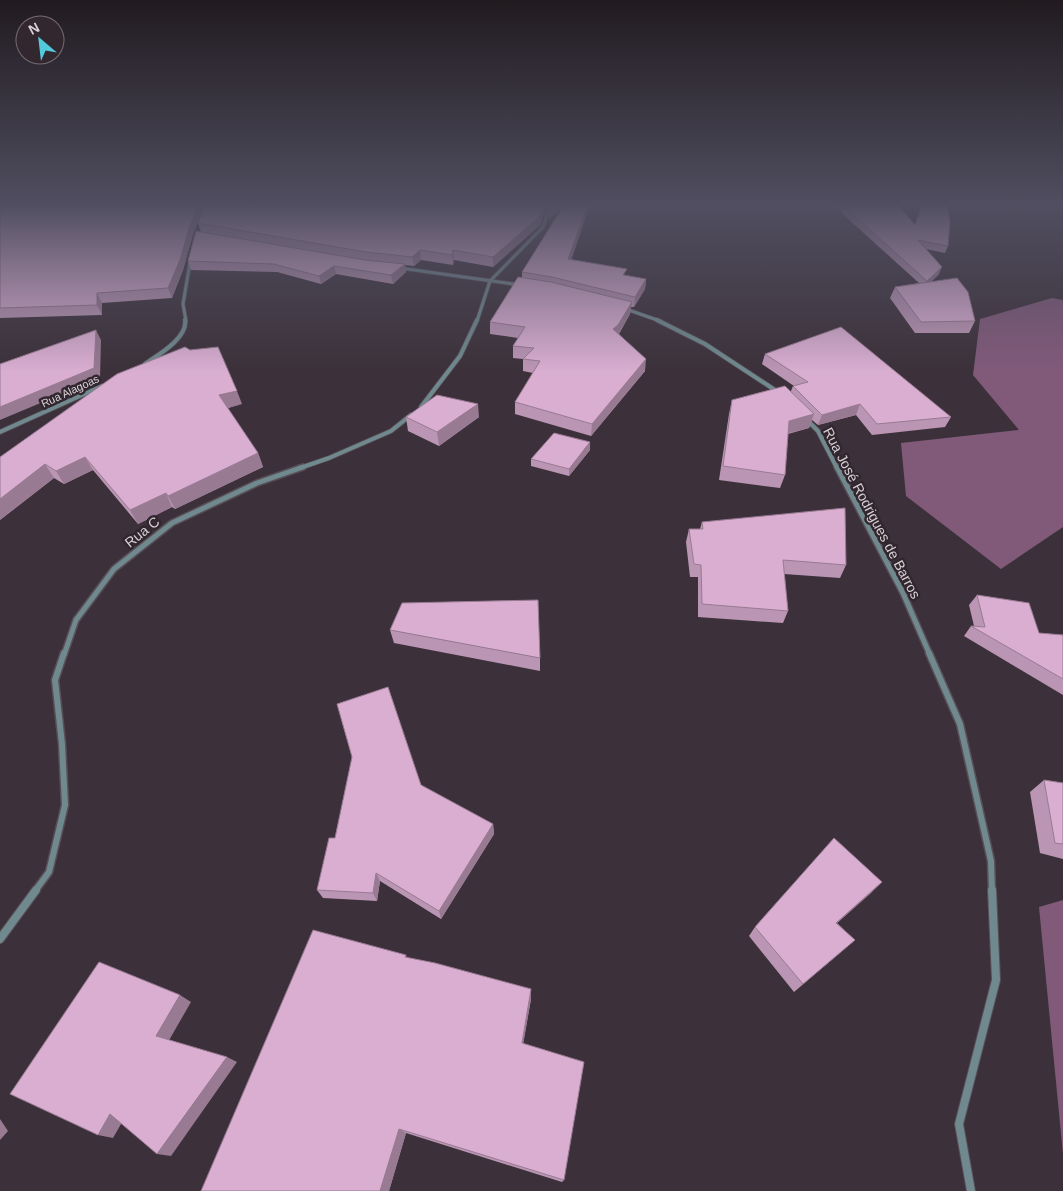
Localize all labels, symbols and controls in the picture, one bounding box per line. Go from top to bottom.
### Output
north arrow [15,15,65,65]
text: N [26,19,42,38]
street label: Rua Alagoas [39,372,101,410]
street label: Rua José Rodrigues de Barros [820,425,924,601]
street label: Rua C [122,513,162,551]

